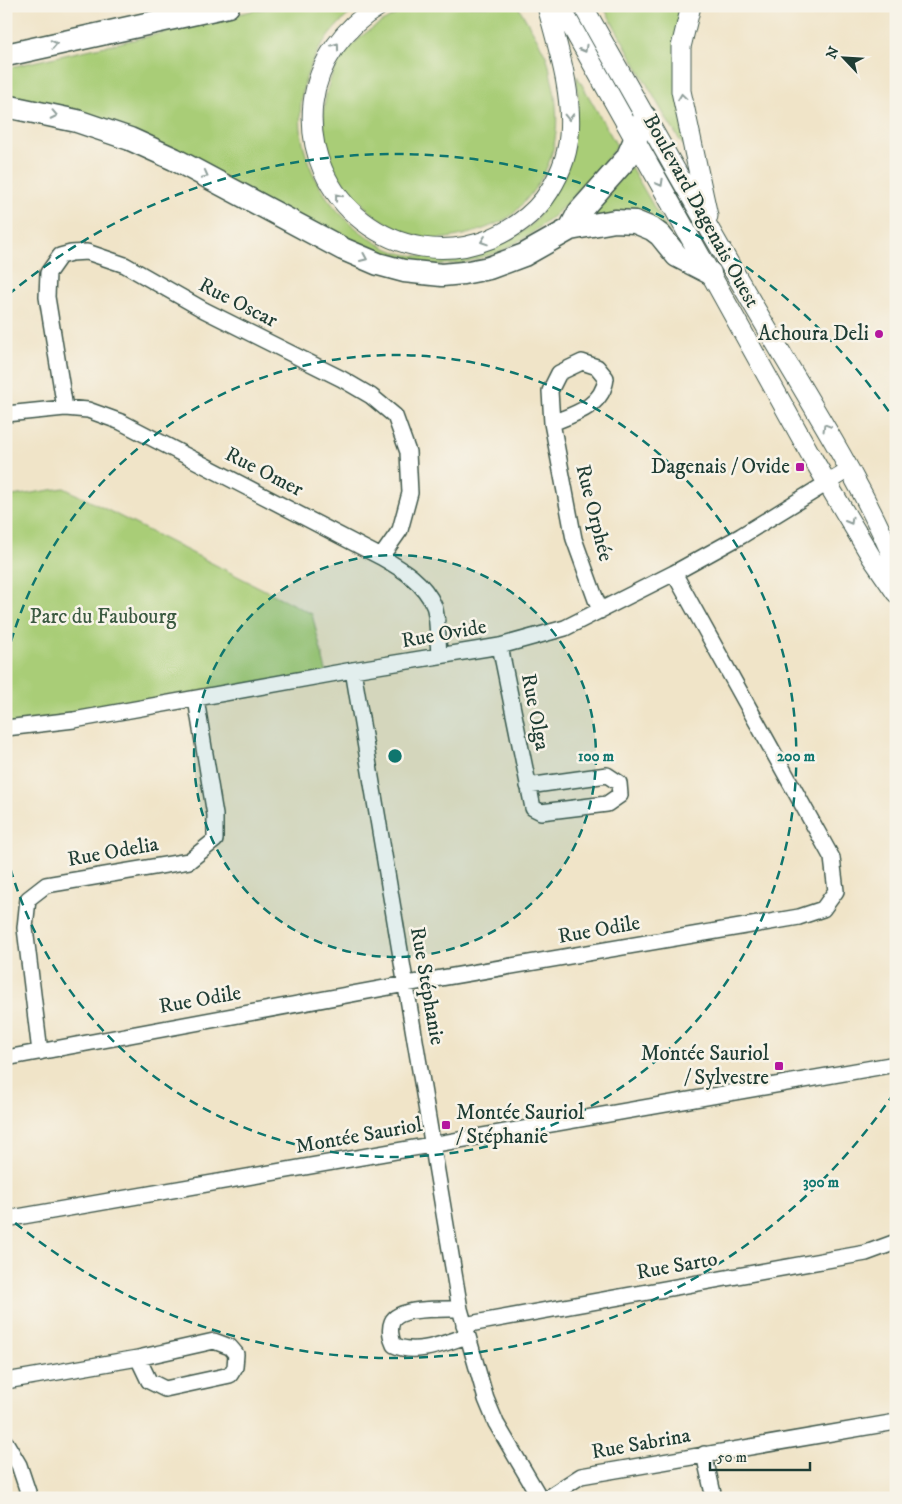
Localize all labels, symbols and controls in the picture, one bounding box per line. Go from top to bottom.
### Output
north arrow [820,32,870,82]
one-way arrow [49,39,58,50]
one-way arrow [330,43,338,52]
one-way arrow [578,43,588,52]
text: N [823,43,844,62]
one-way arrow [677,93,687,102]
one-way arrow [50,109,59,120]
street label: Boulevard Dagenais Ouest [637,110,765,313]
one-way arrow [564,113,574,121]
one-way arrow [199,169,208,179]
one-way arrow [654,177,664,186]
one-way arrow [336,194,344,203]
one-way arrow [480,235,489,245]
one-way arrow [359,252,368,263]
street label: Rue Oscar [194,272,282,334]
place label: Achoura Deli [758,321,869,347]
marker: Achoura Deli [873,328,885,340]
one-way arrow [822,423,832,432]
street label: Rue Omer [220,441,308,503]
place label: Dagenais / Ovide [651,454,790,480]
marker: Dagenais / Ovide [794,461,806,473]
street label: Rue Orphée [569,462,619,564]
one-way arrow [844,515,854,524]
park label: Parc du Faubourg [29,604,177,630]
street label: Rue Ovide [399,614,489,654]
street label: Rue Olga [515,671,555,753]
centre of rings [386,747,404,765]
text: 100 m [578,747,615,766]
text: 200 m [777,747,816,766]
street label: Rue Odelia [65,831,161,873]
street label: Rue Odile [556,910,642,950]
street label: Rue Stéphanie [404,925,450,1047]
street label: Rue Odile [157,980,243,1020]
place label: Montée Sauriol / Sylvestre [641,1041,770,1091]
marker: Montée Sauriol / Sylvestre [773,1060,785,1072]
place label: Montée Sauriol / Stéphanie [456,1100,585,1150]
street label: Montée Sauriol [294,1112,425,1160]
marker: Montée Sauriol / Stéphanie [440,1119,452,1131]
text: 300 m [803,1173,840,1192]
street label: Rue Sarto [634,1246,720,1286]
street label: Rue Sabrina [589,1422,693,1465]
scale bar [710,1439,810,1471]
text: 50 m [717,1448,747,1467]

